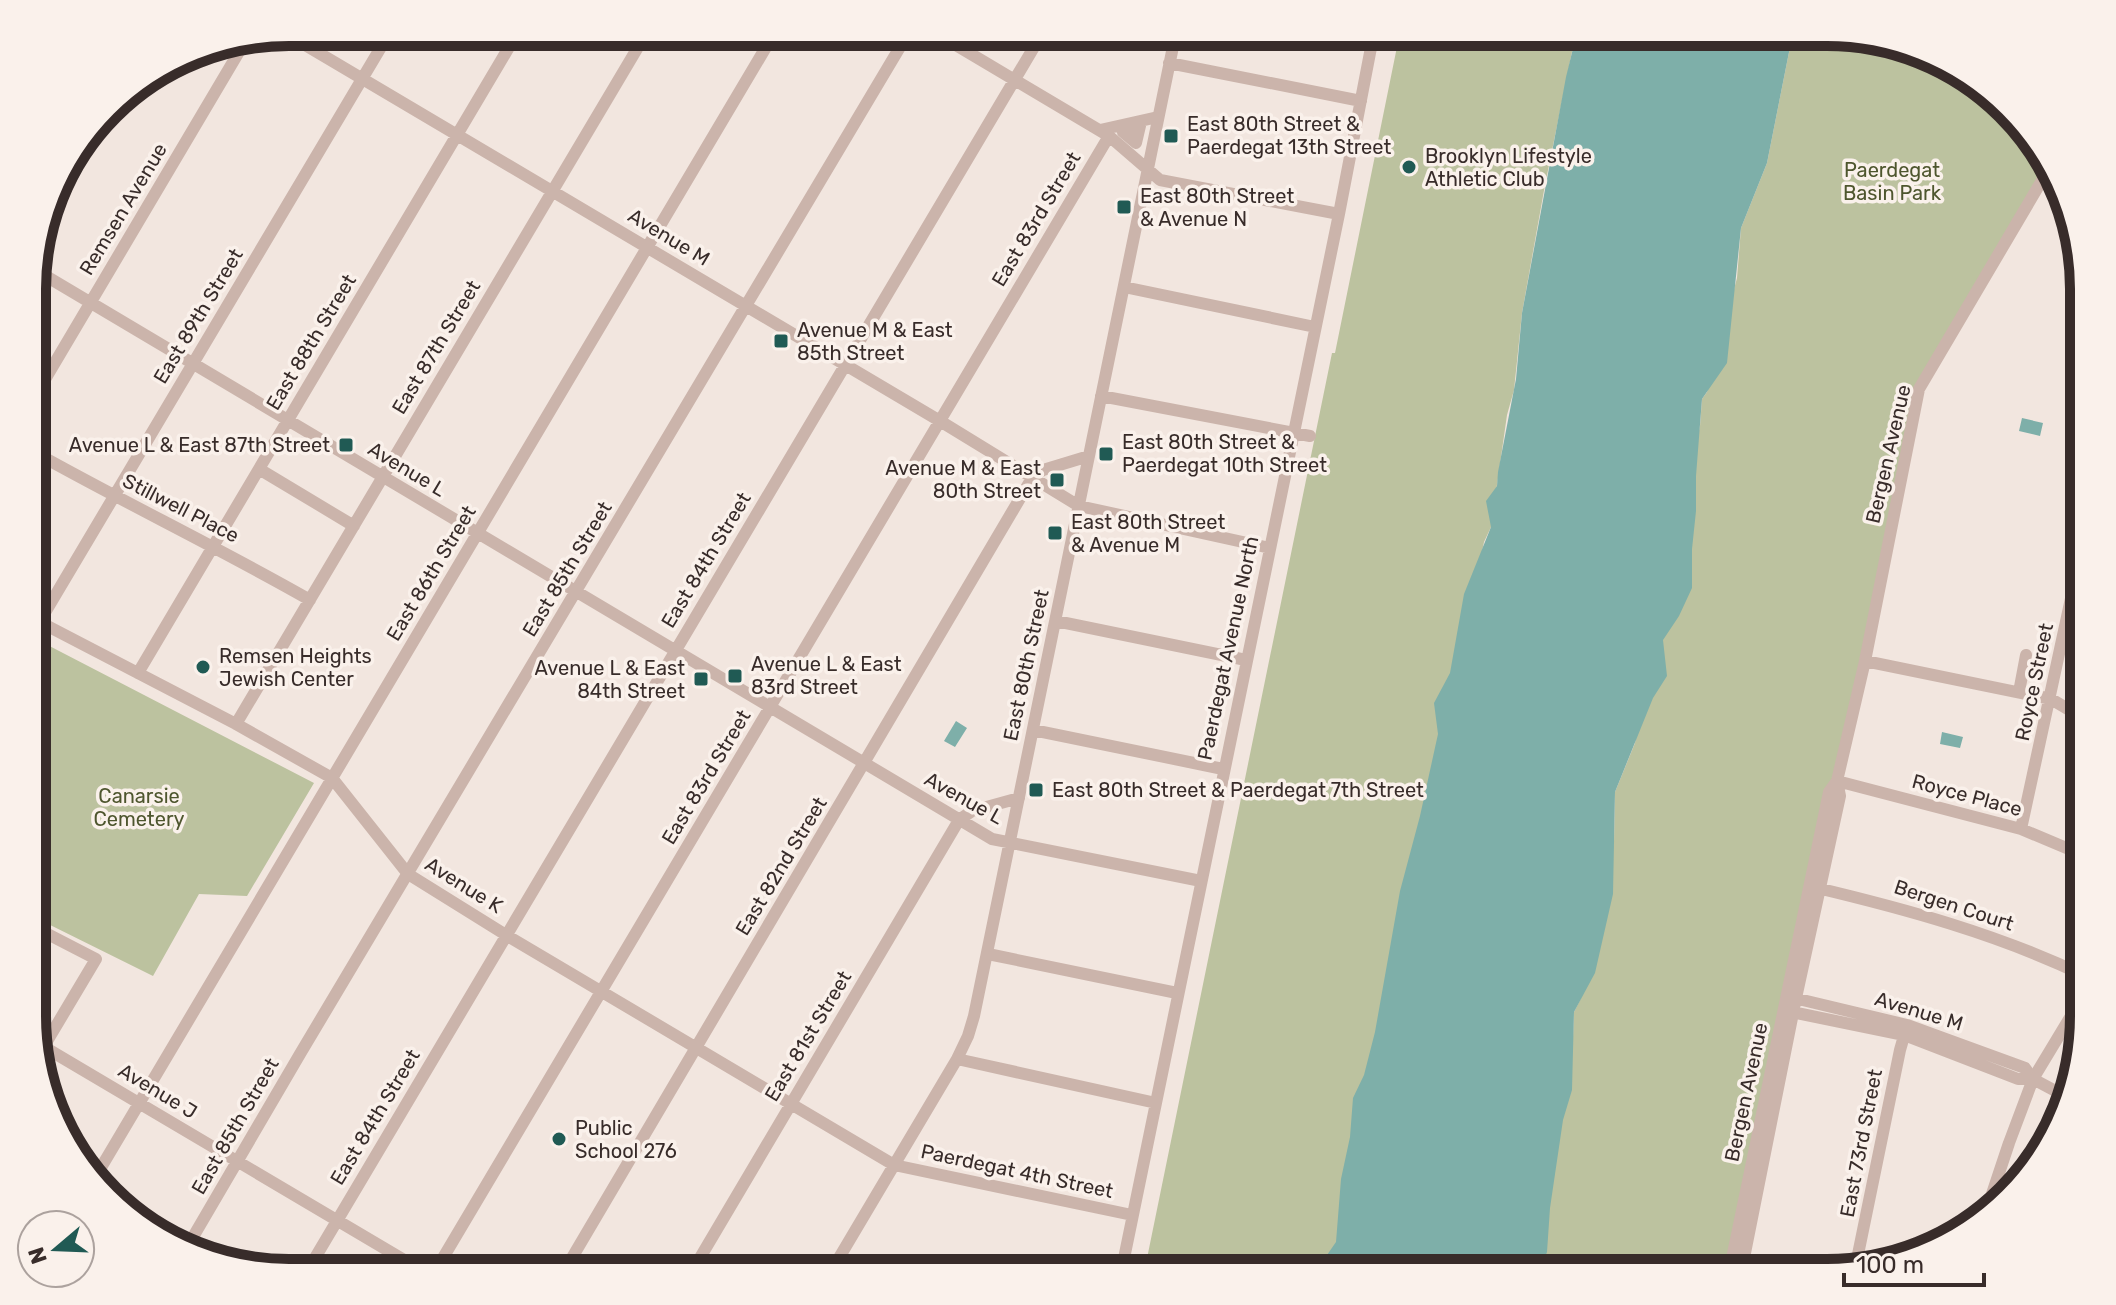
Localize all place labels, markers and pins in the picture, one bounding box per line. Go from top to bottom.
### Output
place label: East 80th Street & Paerdegat 13th Street [1187,112,1391,159]
marker: East 80th Street & Paerdegat 13th Street [1162,127,1180,145]
place label: Brooklyn Lifestyle Athletic Club [1425,144,1592,191]
marker: Brooklyn Lifestyle Athletic Club [1400,158,1418,176]
place label: East 80th Street & Avenue N [1140,184,1294,231]
marker: East 80th Street & Avenue N [1115,198,1133,216]
place label: Avenue M & East 85th Street [797,318,953,365]
marker: Avenue M & East 85th Street [772,332,790,350]
place label: East 80th Street & Paerdegat 10th Street [1122,430,1327,477]
place label: Avenue L & East 87th Street [69,433,330,457]
marker: Avenue L & East 87th Street [337,436,355,454]
marker: East 80th Street & Paerdegat 10th Street [1097,445,1115,463]
place label: Avenue M & East 80th Street [885,456,1041,503]
marker: Avenue M & East 80th Street [1048,471,1066,489]
place label: East 80th Street & Avenue M [1071,510,1225,557]
marker: East 80th Street & Avenue M [1046,524,1064,542]
place label: Remsen Heights Jewish Center [219,644,372,691]
place label: Avenue L & East 83rd Street [751,652,902,699]
place label: Avenue L & East 84th Street [534,656,685,703]
marker: Remsen Heights Jewish Center [194,658,212,676]
marker: Avenue L & East 83rd Street [726,667,744,685]
marker: Avenue L & East 84th Street [692,670,710,688]
place label: East 80th Street & Paerdegat 7th Street [1052,778,1424,802]
marker: East 80th Street & Paerdegat 7th Street [1027,781,1045,799]
place label: Public School 276 [575,1116,677,1163]
marker: Public School 276 [550,1130,568,1148]

